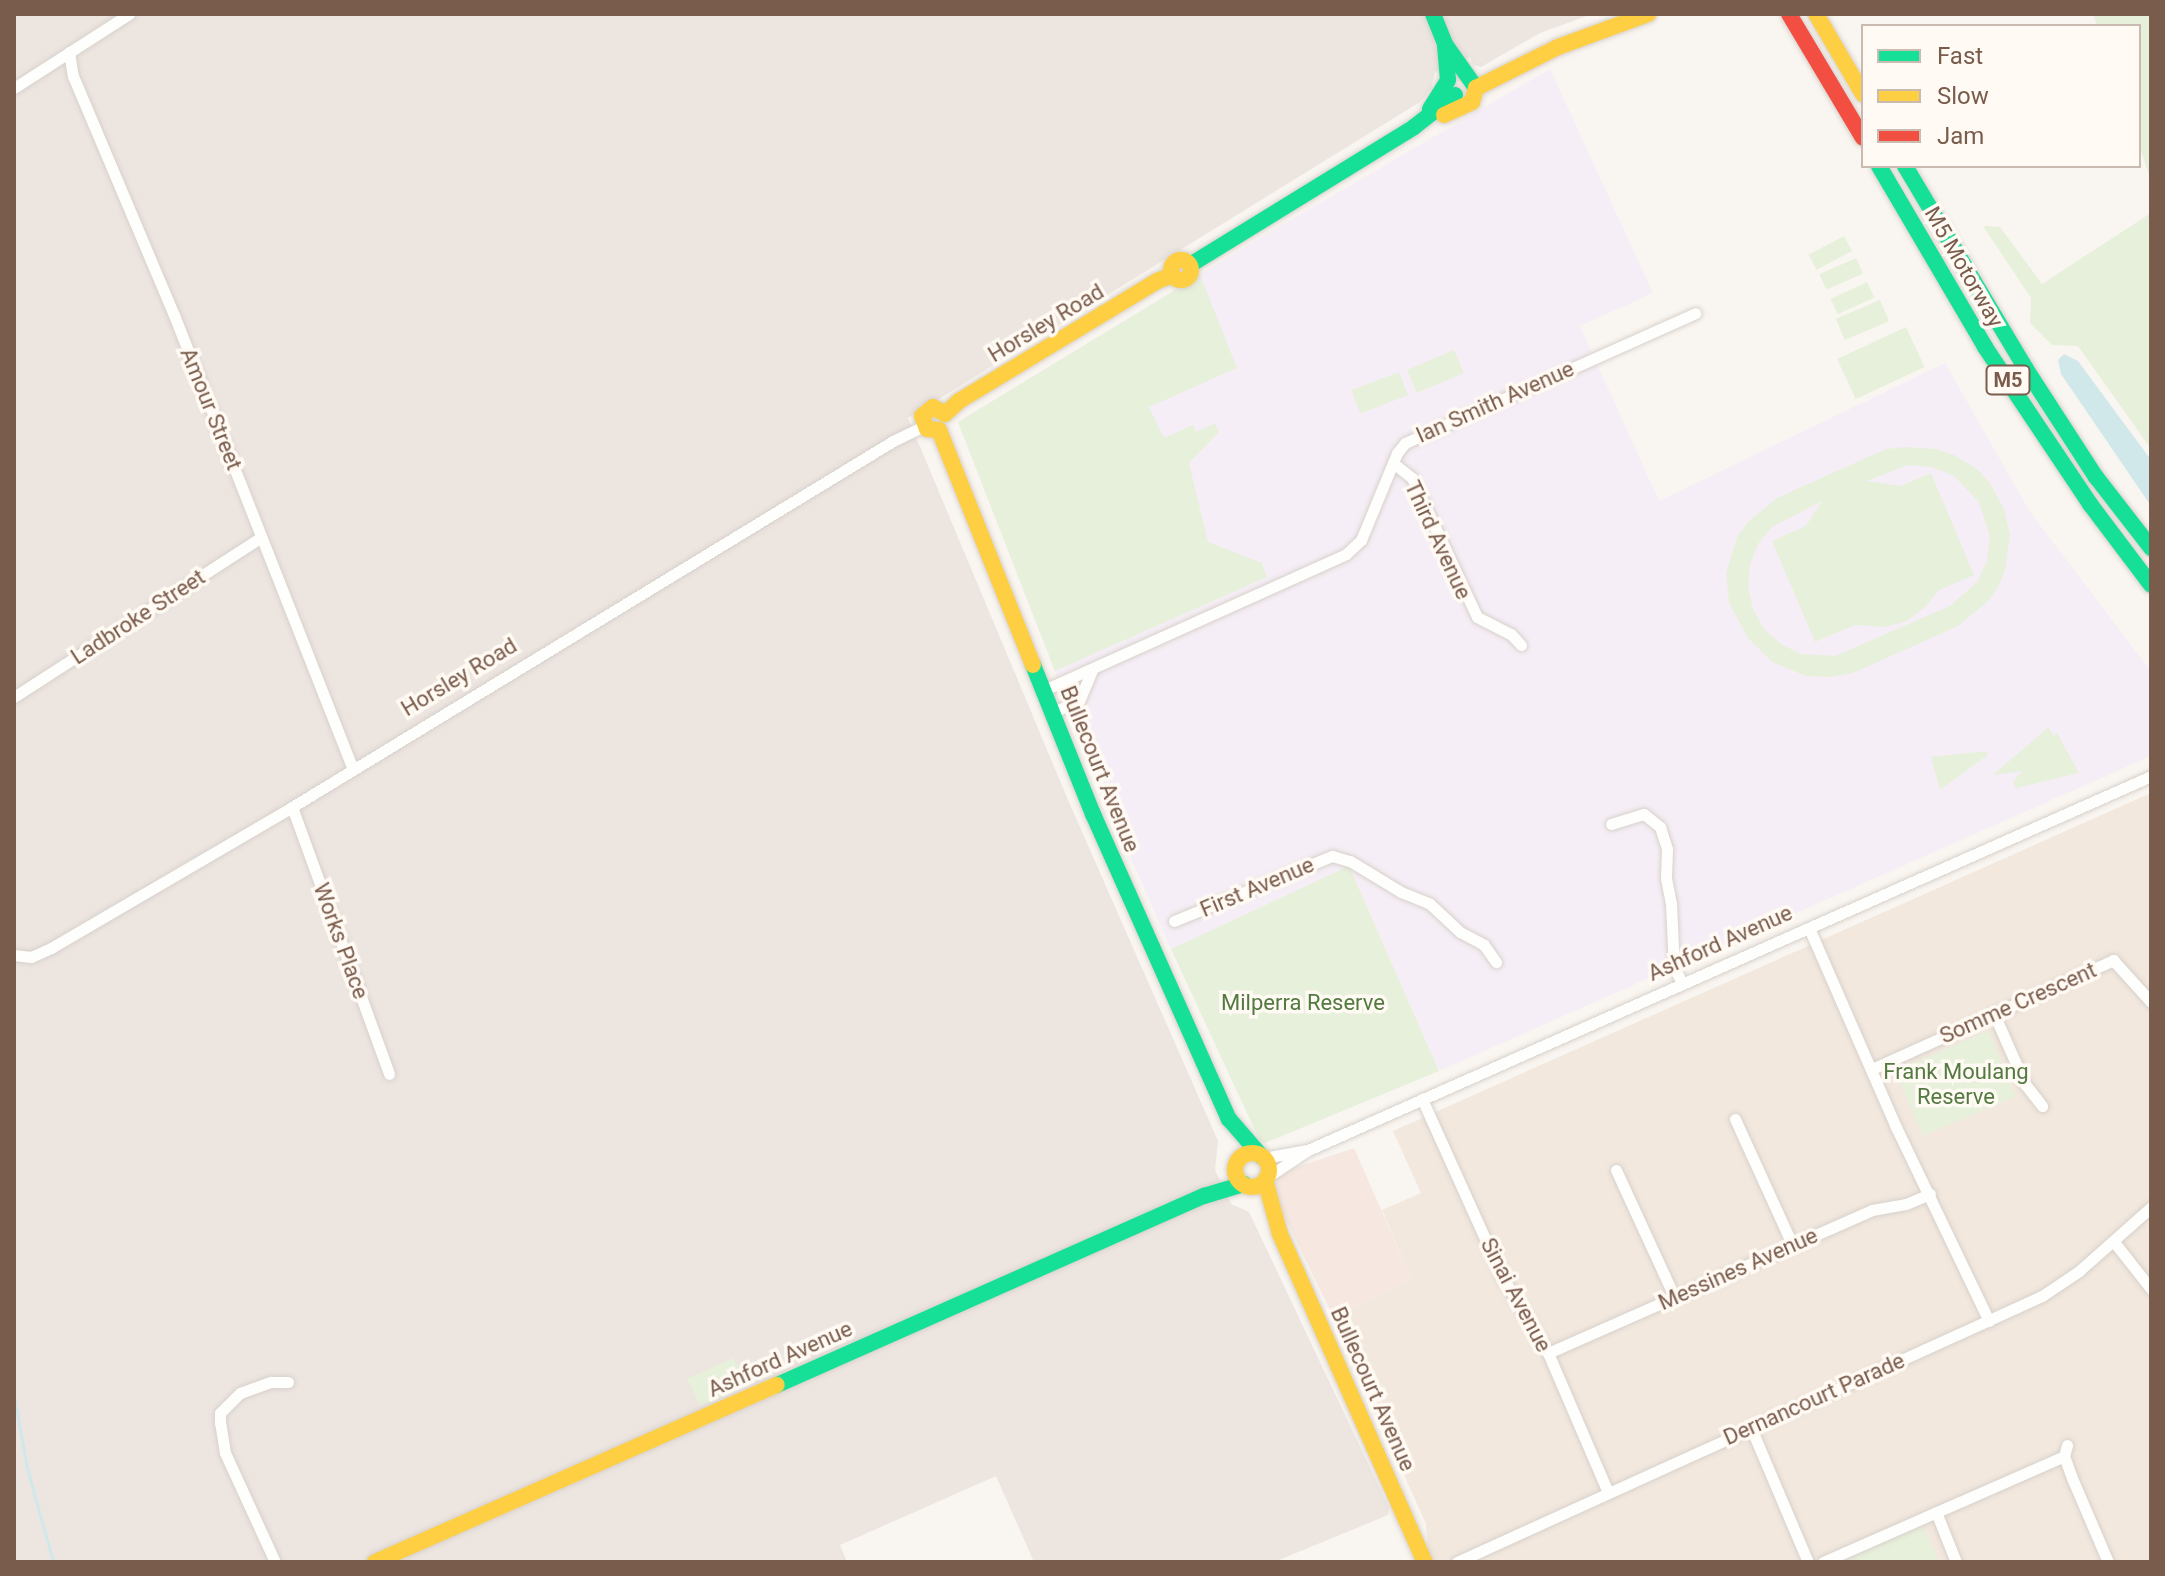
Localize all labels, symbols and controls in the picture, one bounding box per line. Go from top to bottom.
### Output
legend [1861,24,2141,168]
text: Fast [1937,42,1983,70]
text: Slow [1937,82,1989,110]
text: Jam [1937,122,1984,150]
street label: M5 Motorway [1919,202,2009,332]
street label: Horsley Road [983,278,1109,368]
street label: Amour Street [175,344,247,474]
street label: Ian Smith Avenue [1412,355,1578,449]
road number: M5 [1984,364,2032,396]
street label: Third Avenue [1399,477,1477,603]
street label: Ladbroke Street [66,564,210,670]
street label: Horsley Road [396,632,522,722]
street label: Bullecourt Avenue [1055,682,1145,856]
street label: First Avenue [1196,851,1318,923]
street label: Works Place [308,879,374,1003]
street label: Ashford Avenue [1644,899,1796,987]
street label: Somme Crescent [1936,957,2100,1049]
park label: Milperra Reserve [1221,990,1385,1016]
park label: Frank Moulang Reserve [1883,1058,2029,1110]
street label: Messines Avenue [1654,1222,1822,1316]
street label: Sinai Avenue [1475,1233,1557,1357]
street label: Bullecourt Avenue [1325,1303,1421,1475]
street label: Ashford Avenue [704,1315,856,1403]
street label: Dernancourt Parade [1719,1347,1909,1451]

